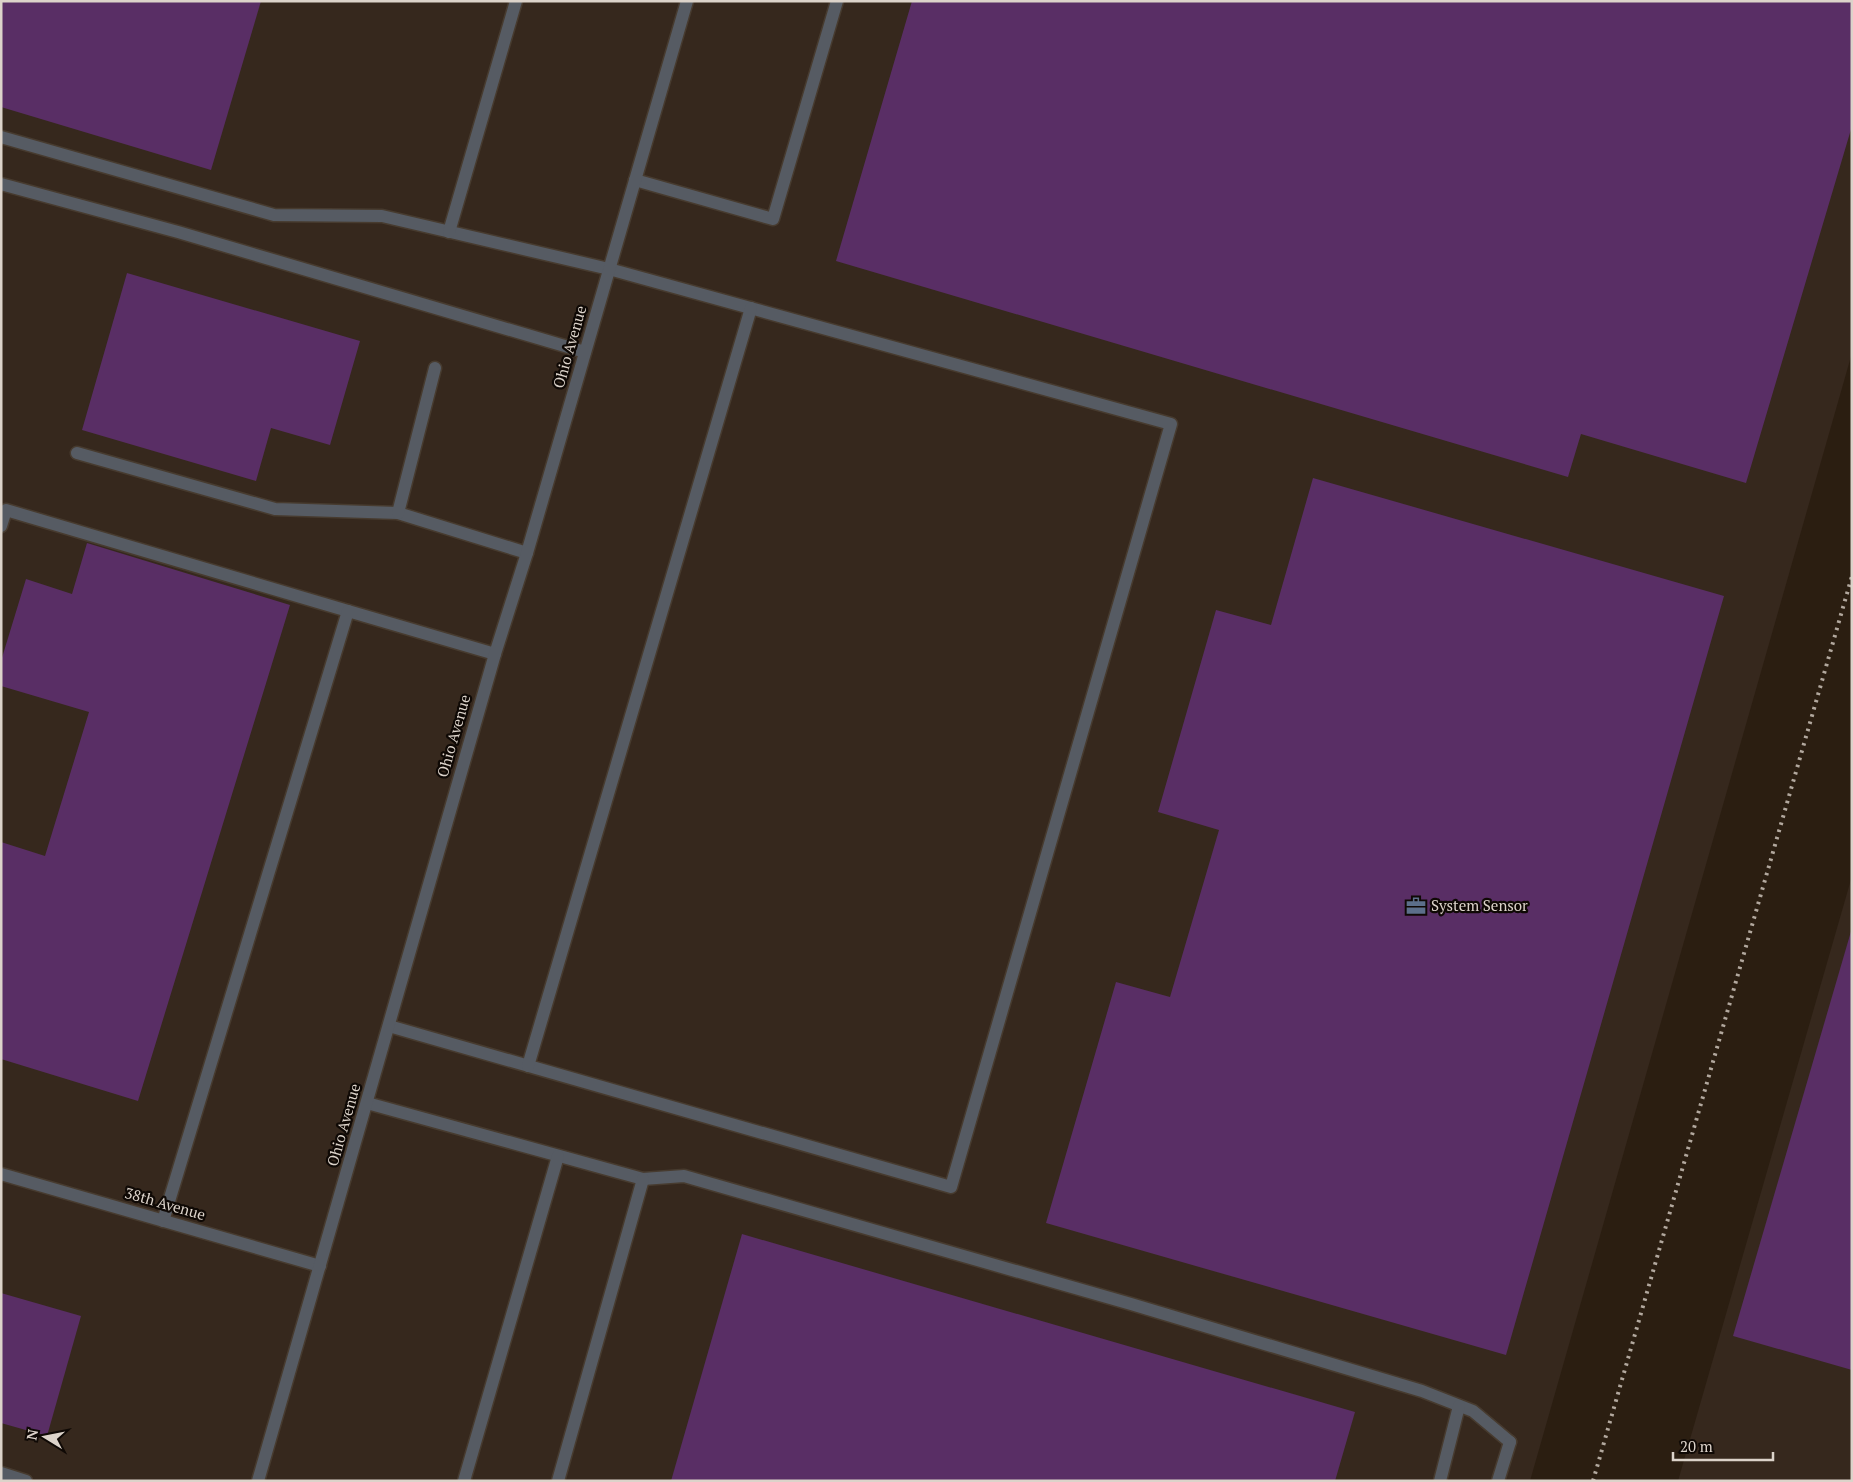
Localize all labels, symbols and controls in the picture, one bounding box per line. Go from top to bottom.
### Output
street label: Ohio Avenue [548,303,590,390]
street label: Ohio Avenue [432,692,474,779]
office icon: System Sensor [1405,895,1427,917]
place label: System Sensor [1431,895,1528,915]
street label: Ohio Avenue [322,1081,364,1168]
street label: 38th Avenue [123,1182,208,1224]
north arrow [20,1412,70,1462]
text: N [21,1427,42,1442]
scale bar [1673,1430,1773,1462]
text: 20 m [1680,1436,1713,1456]

